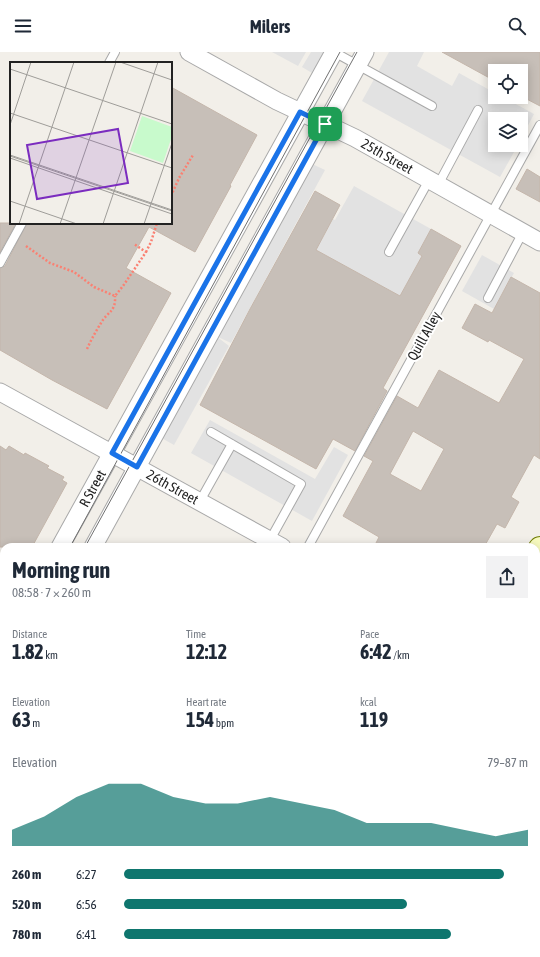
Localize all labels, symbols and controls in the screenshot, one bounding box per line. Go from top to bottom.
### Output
icon: menu [12,15,34,37]
icon: search [506,15,528,37]
text: Milers [250,16,290,37]
inset map [10,62,172,224]
map controls [488,64,528,152]
button: locate [488,64,528,104]
pin [308,107,342,141]
button: layers [488,112,528,152]
icon: arrive [314,113,336,135]
street label: 25th Street [359,135,416,177]
street label: Quill Alley [404,308,444,363]
street label: 26th Street [144,466,201,508]
street label: R Street [76,467,109,510]
button: share [486,556,528,598]
text: Morning run [12,557,110,583]
text: 08:58 · 7 × 260 m [12,585,91,600]
text: Distance [12,628,47,640]
text: Time [186,628,206,640]
text: Pace [360,628,379,640]
text: 1.82 [12,640,44,663]
text: 12:12 [186,640,227,663]
text: 6:42 [360,640,392,663]
text: km [44,649,58,661]
text: /km [392,649,410,661]
text: Elevation [12,696,50,708]
text: Heart rate [186,696,227,708]
text: kcal [360,696,377,708]
text: 63 [12,708,31,731]
text: 154 [186,708,214,731]
text: 119 [360,708,388,731]
text: m [31,717,40,729]
text: bpm [214,717,234,729]
text: Elevation [12,755,57,770]
text: 79–87 m [487,755,528,770]
text: 260 m [12,867,41,882]
text: 6:27 [76,867,97,882]
text: 520 m [12,897,41,912]
text: 6:56 [76,897,97,912]
text: 780 m [12,927,41,942]
text: 6:41 [76,927,97,942]

